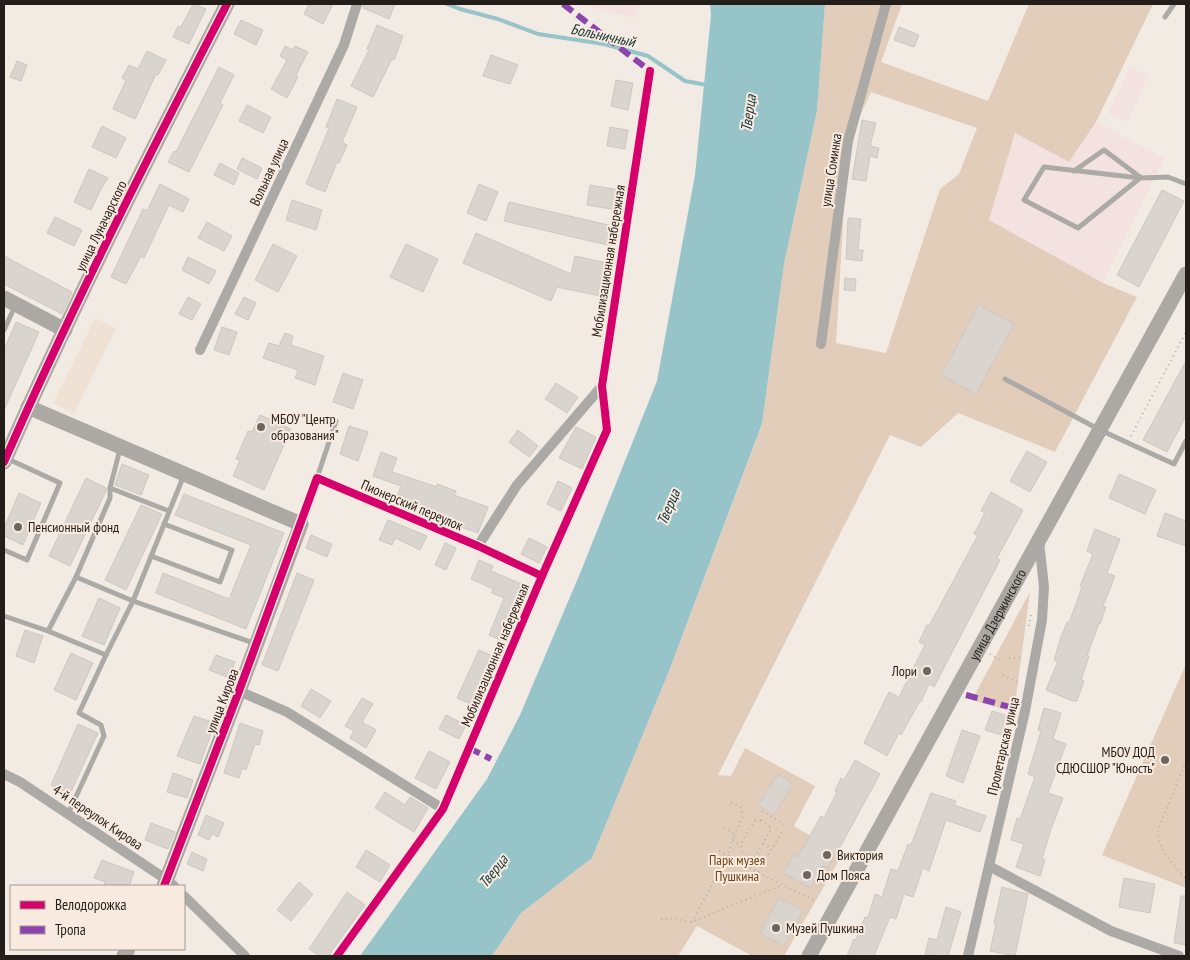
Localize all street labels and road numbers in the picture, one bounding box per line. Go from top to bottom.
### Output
street label: улица Соминка [816,132,846,208]
street label: Вольная улица [246,135,292,209]
street label: улица Луначарского [71,177,131,275]
street label: Мобилизационная набережная [587,184,629,338]
street label: Пионерский переулок [358,475,466,535]
street label: улица Дзержинского [965,566,1030,664]
street label: Мобилизационная набережная [457,581,533,729]
street label: улица Кирова [201,666,243,736]
street label: Пролетарская улица [983,695,1023,797]
street label: 4-й переулок Кирова [50,780,146,854]

